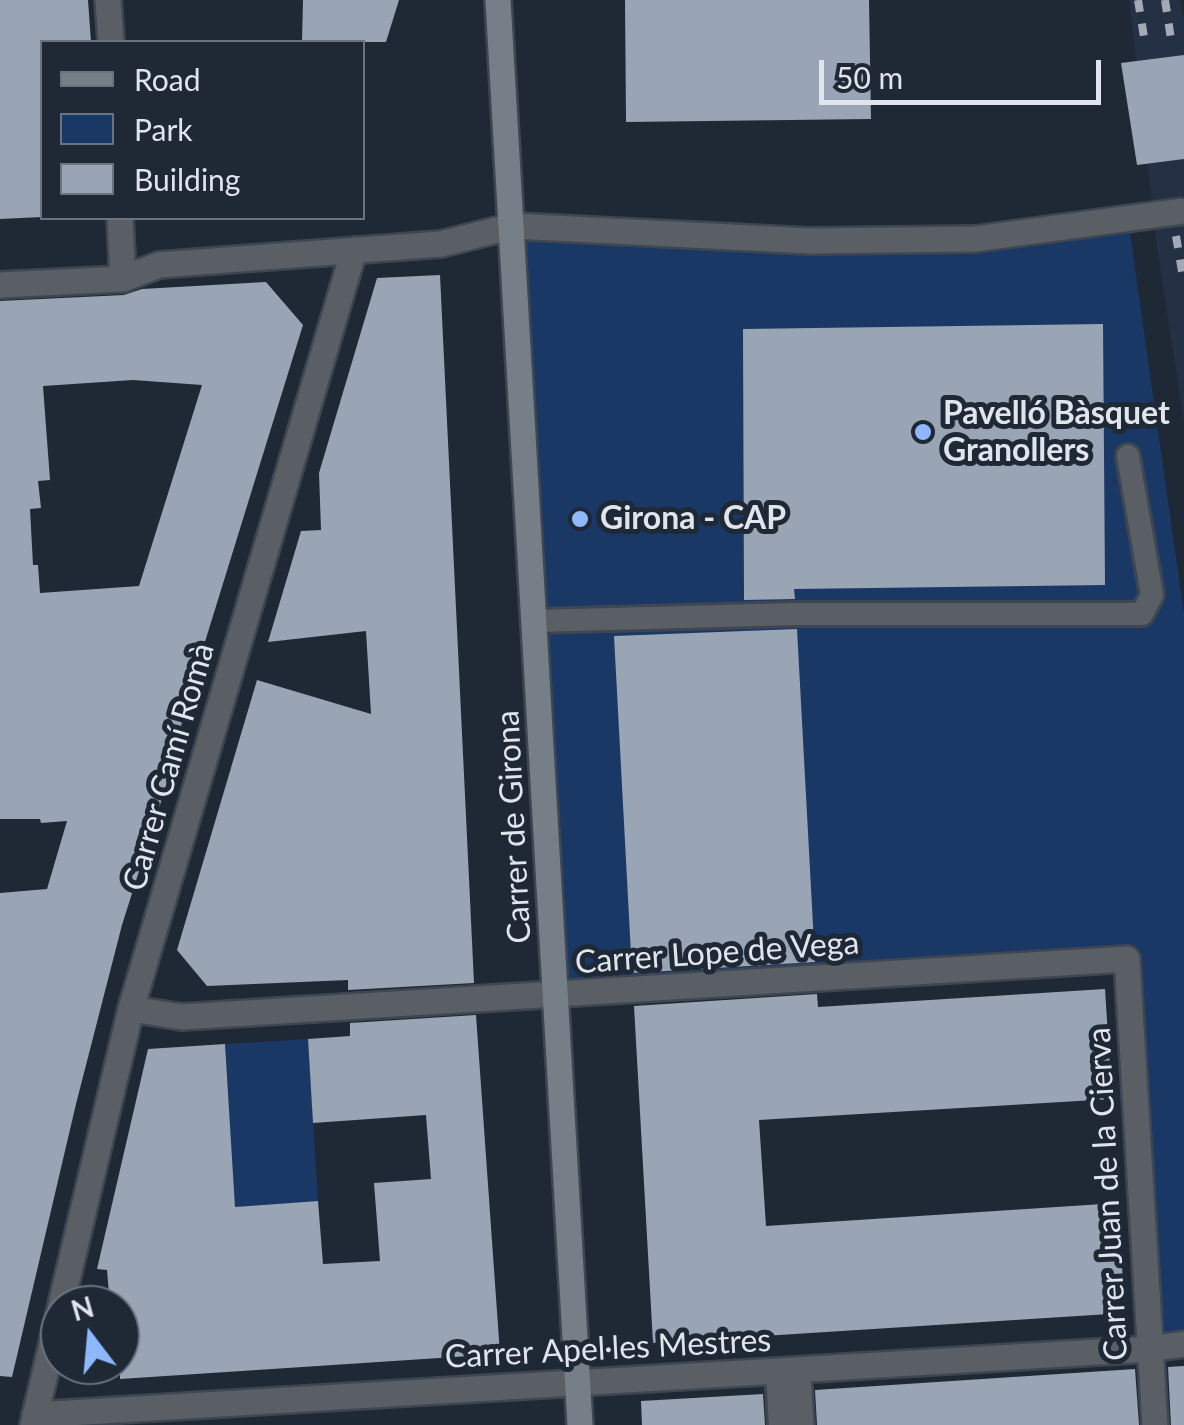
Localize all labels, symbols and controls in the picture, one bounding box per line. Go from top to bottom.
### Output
legend [40,40,365,220]
scale bar [824,40,1106,102]
text: 50 m [836,59,903,95]
text: Road [134,61,201,97]
text: Park [134,111,193,147]
text: Building [134,161,240,197]
place label: Pavelló Bàsquet Granollers [943,395,1170,470]
marker: Pavelló Bàsquet Granollers [912,421,934,443]
place label: Girona - CAP [600,500,786,538]
marker: Girona - CAP [569,508,591,530]
street label: Carrer Camí Romà [115,639,223,895]
street label: Carrer de Girona [489,709,539,945]
street label: Carrer Lope de Vega [574,924,860,982]
street label: Carrer Juan de la Cierva [1080,1026,1136,1362]
north arrow [40,1285,140,1385]
text: N [67,1289,97,1327]
street label: Carrer Apel·les Mestres [444,1321,772,1377]

